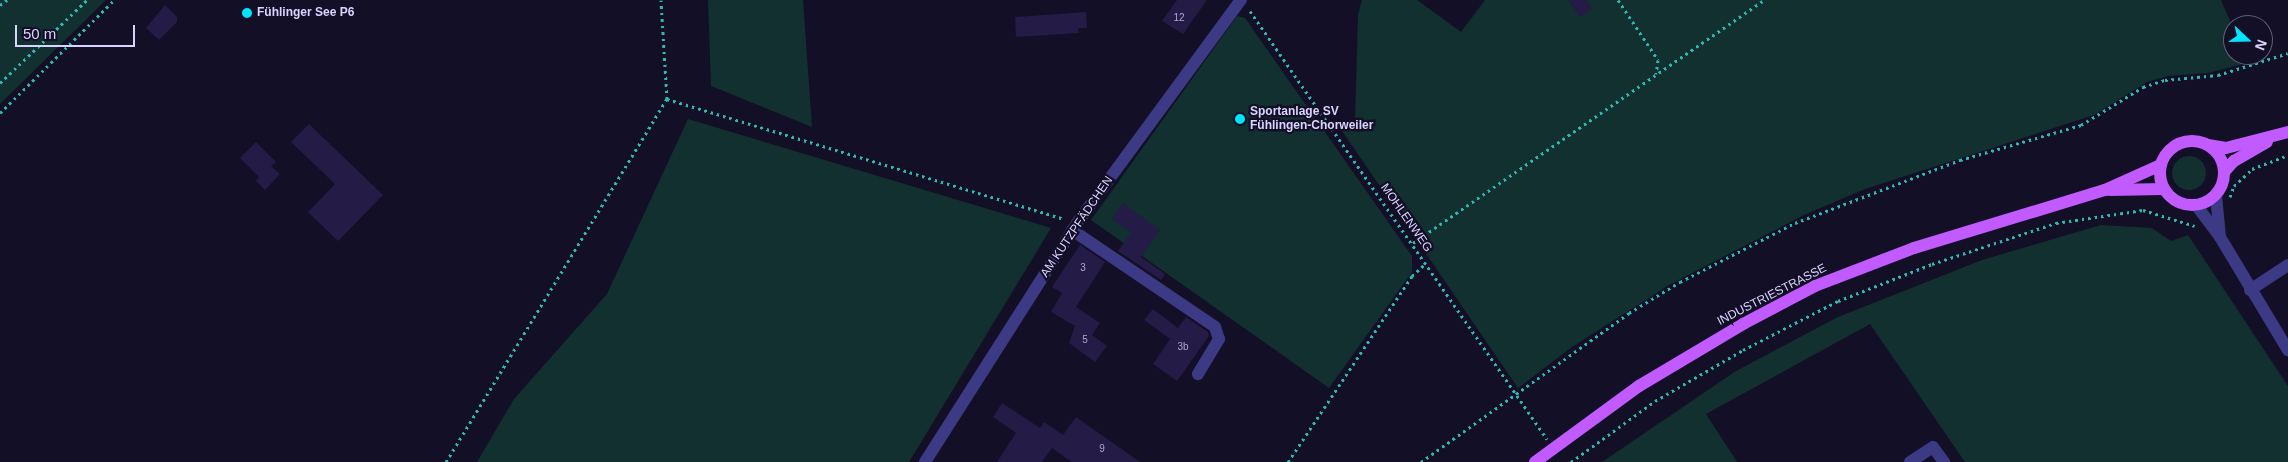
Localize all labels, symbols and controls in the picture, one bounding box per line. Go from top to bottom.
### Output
place label: Fühlinger See P6 [257,6,354,20]
marker: Fühlinger See P6 [241,7,253,19]
house number: 12 [1173,12,1185,24]
scale bar [18,15,138,47]
north arrow [2223,15,2273,65]
text: 50 m [23,25,56,42]
text: N [2252,37,2270,53]
place label: Sportanlage SV Fühlingen-Chorweiler [1250,105,1373,133]
marker: Sportanlage SV Fühlingen-Chorweiler [1234,113,1246,125]
street label: AM KUTZPFÄDCHEN [1038,174,1116,280]
street label: MOHLENWEG [1377,181,1435,255]
street label: INDUSTRIESTRASSE [1715,261,1829,329]
house number: 3 [1080,262,1086,274]
house number: 5 [1082,334,1088,346]
house number: 3b [1177,341,1189,353]
house number: 9 [1099,443,1105,455]

